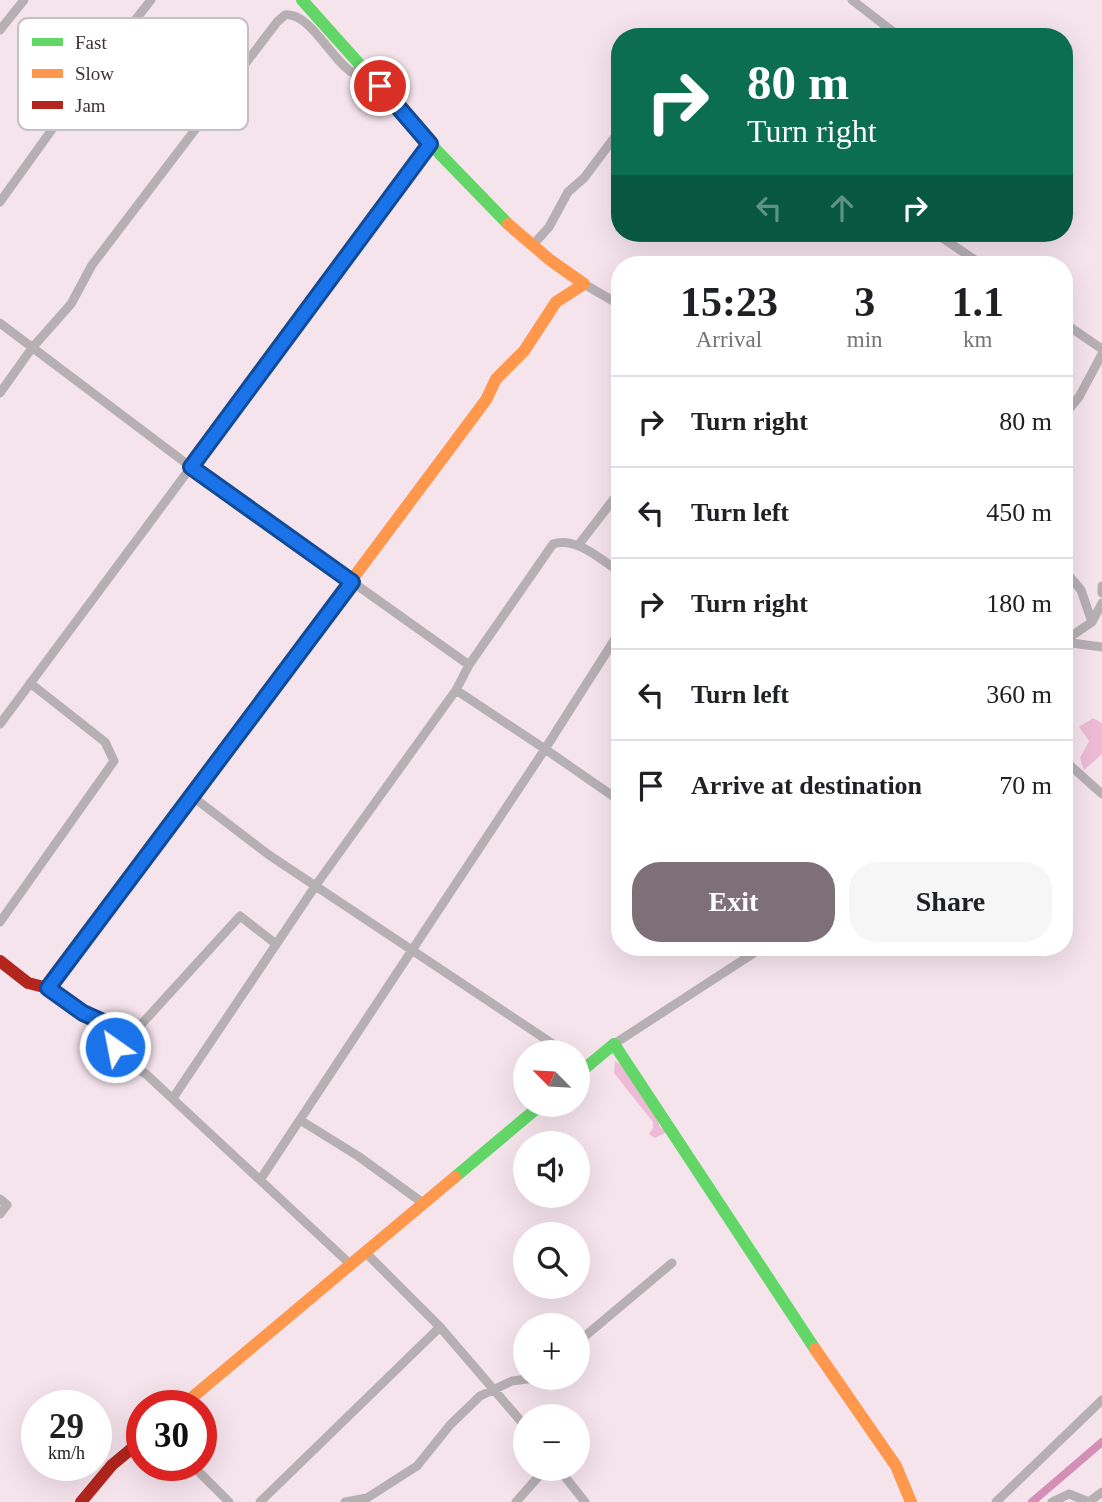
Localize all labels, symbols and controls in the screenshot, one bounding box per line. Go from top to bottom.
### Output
legend [18,18,248,130]
text: Fast [75,32,107,53]
text: 80 m [747,55,849,110]
pin [350,56,410,116]
icon: right [632,56,723,147]
text: Slow [75,63,114,84]
icon: arrive [361,67,399,105]
text: Jam [75,95,106,116]
text: Turn right [747,113,877,149]
icon: left [750,189,788,227]
icon: ahead [823,189,861,227]
icon: right [896,189,934,227]
text: 15:23 [680,279,778,325]
text: 3 [854,279,875,325]
text: 1.1 [952,279,1004,325]
text: Arrival [696,327,762,352]
text: min [847,327,883,352]
text: km [963,327,992,352]
icon: right [632,403,670,441]
text: Turn right [691,407,808,436]
text: 80 m [999,407,1052,436]
icon: left [632,494,670,532]
text: Turn left [691,498,789,527]
text: 450 m [986,498,1052,527]
icon: right [632,585,670,623]
text: Turn right [691,589,808,618]
text: 180 m [986,589,1052,618]
icon: left [632,676,670,714]
text: Turn left [691,680,789,709]
text: 360 m [986,680,1052,709]
icon: arrive [632,767,670,805]
text: Arrive at destination [691,771,922,800]
text: 70 m [999,771,1052,800]
button: Exit [632,862,835,942]
button: Share [849,862,1052,942]
position arrow [78,1010,152,1084]
north arrow [513,1040,590,1116]
map controls [513,1040,590,1481]
button: sound [513,1131,590,1208]
button: search [513,1222,590,1299]
button: + [513,1313,590,1390]
speed limit sign: 30 [126,1390,217,1481]
button: − [513,1404,590,1481]
text: 29 [49,1407,84,1446]
text: km/h [48,1443,85,1463]

